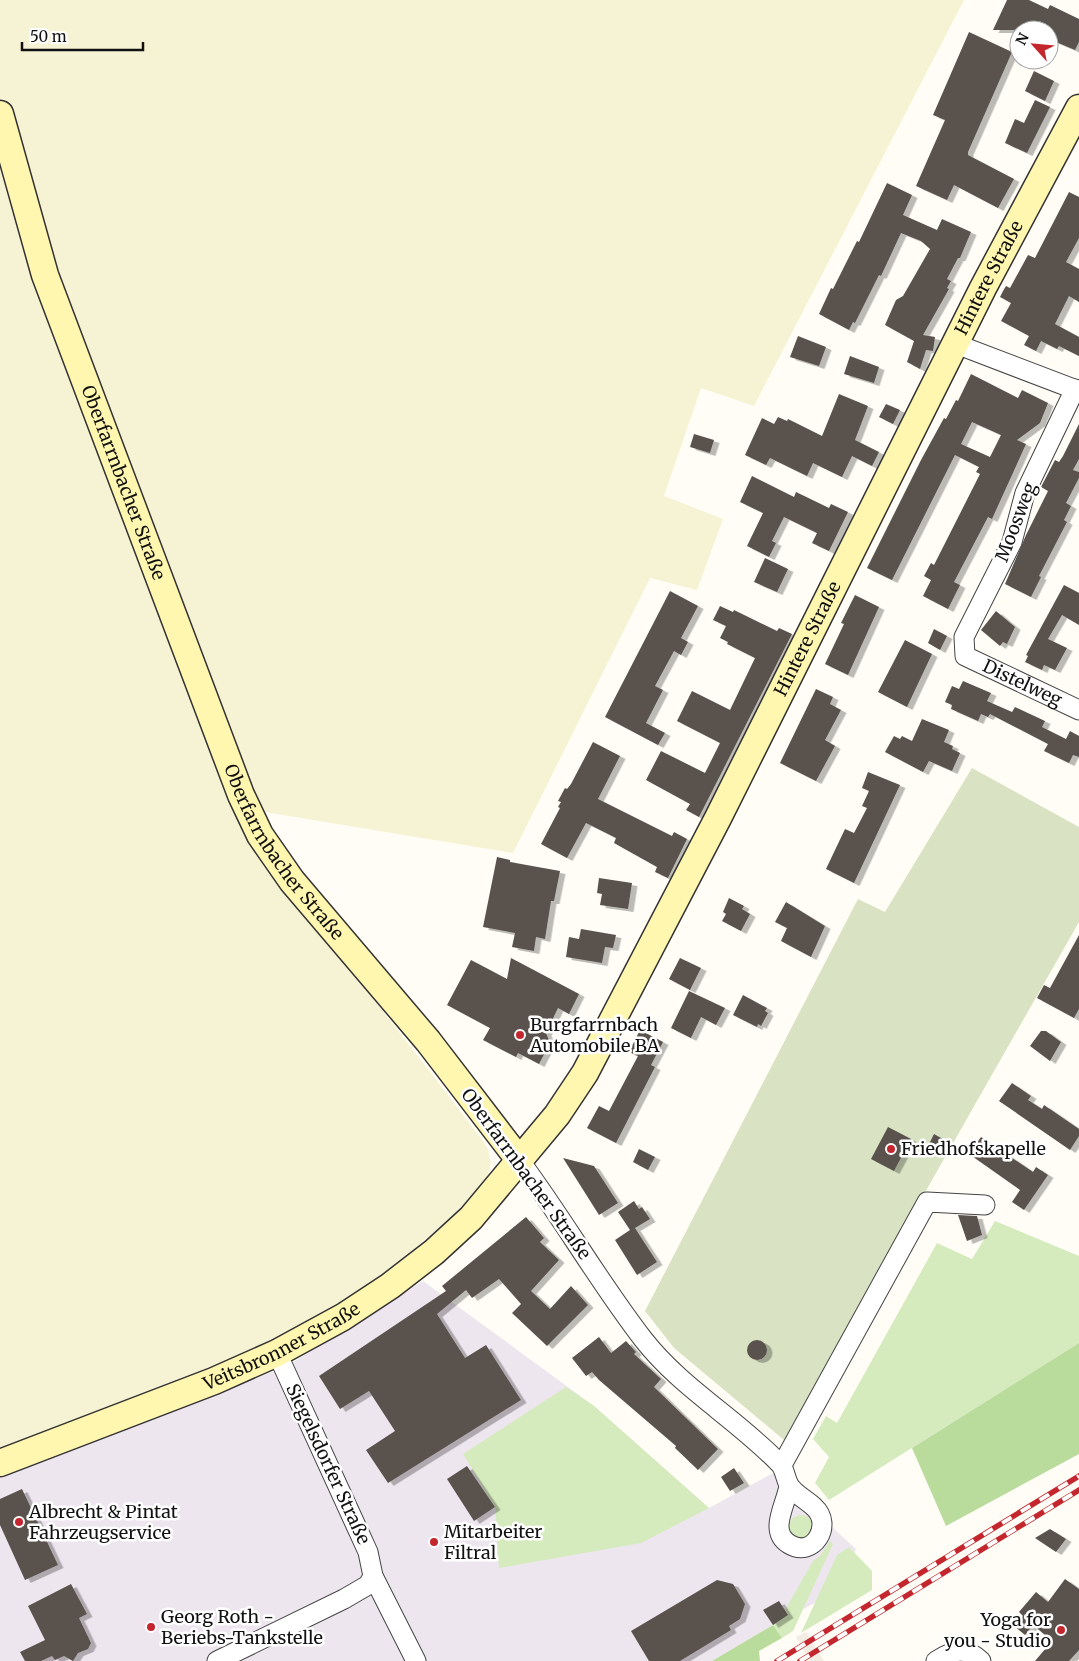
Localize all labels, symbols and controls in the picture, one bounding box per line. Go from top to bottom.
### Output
scale bar [22,20,144,52]
north arrow [1009,20,1059,70]
text: 50 m [30,27,67,46]
text: N [1012,30,1033,48]
street label: Hintere Straße [949,216,1028,339]
street label: Oberfarrnbacher Straße [77,382,171,583]
street label: Moosweg [990,479,1041,565]
street label: Hintere Straße [769,577,846,700]
street label: Distelweg [979,654,1066,711]
street label: Oberfarrnbacher Straße [219,761,349,944]
place label: Burgfarrnbach Automobile BA [529,1013,660,1057]
marker: Burgfarrnbach Automobile BA [514,1029,526,1041]
street label: Oberfarrnbacher Straße [457,1084,596,1264]
place label: Friedhofskapelle [901,1137,1046,1160]
marker: Friedhofskapelle [885,1143,897,1155]
street label: Veitsbronner Straße [199,1297,364,1395]
street label: Siegelsdorfer Straße [281,1380,376,1548]
place label: Albrecht & Pintat Fahrzeugservice [28,1500,178,1544]
marker: Albrecht & Pintat Fahrzeugservice [13,1516,25,1528]
place label: Mitarbeiter Filtral [444,1520,542,1564]
marker: Mitarbeiter Filtral [428,1536,440,1548]
place label: Georg Roth - Beriebs-Tankstelle [161,1605,323,1649]
place label: Yoga for you - Studio [944,1608,1051,1652]
marker: Georg Roth - Beriebs-Tankstelle [145,1621,157,1633]
marker: Yoga for you - Studio [1055,1624,1067,1636]

